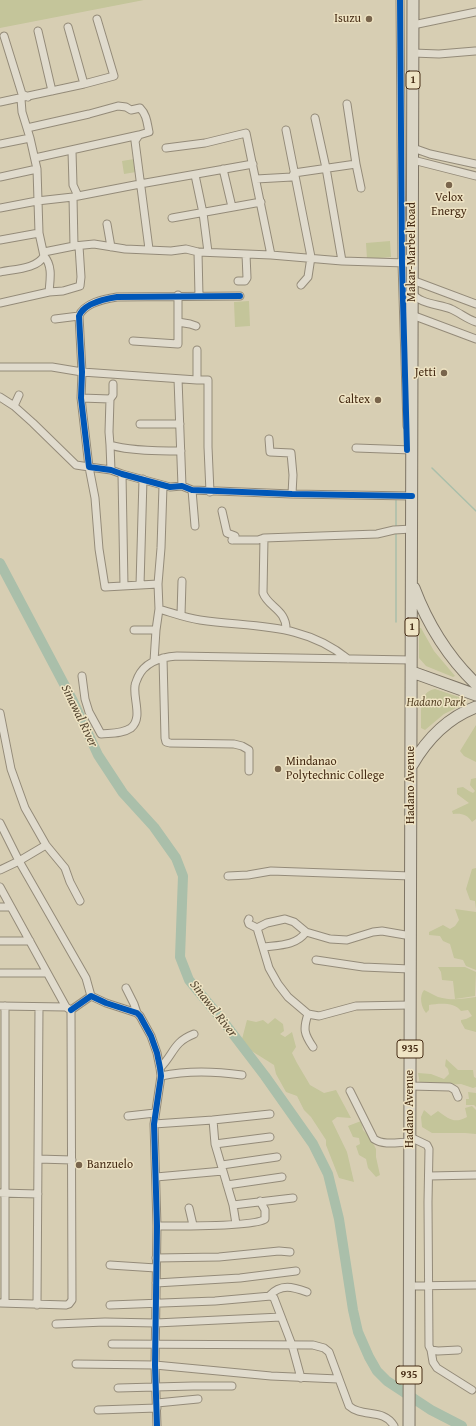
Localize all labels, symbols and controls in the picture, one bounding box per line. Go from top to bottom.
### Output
place label: Isuzu [334,12,361,26]
marker: Isuzu [364,14,374,24]
road number: 1 [406,71,420,89]
marker: Velox Energy [444,180,454,190]
place label: Velox Energy [431,191,467,219]
street label: Makar-Marbel Road [405,202,419,302]
place label: Jetti [415,366,436,380]
marker: Jetti [439,368,449,378]
place label: Caltex [339,393,370,407]
marker: Caltex [373,395,383,405]
road number: 1 [405,618,419,636]
water label: Sinawal River [57,682,101,750]
park label: Hadano Park [406,696,466,710]
street label: Hadano Avenue [404,746,418,824]
place label: Mindanao Polytechnic College [286,755,384,783]
marker: Mindanao Polytechnic College [273,764,283,774]
water label: Sinawal River [186,977,240,1041]
road number: 935 [397,1040,423,1058]
street label: Hadano Avenue [403,1070,417,1148]
place label: Banzuelo [87,1158,133,1172]
marker: Banzuelo [74,1160,84,1170]
road number: 935 [396,1366,422,1384]

